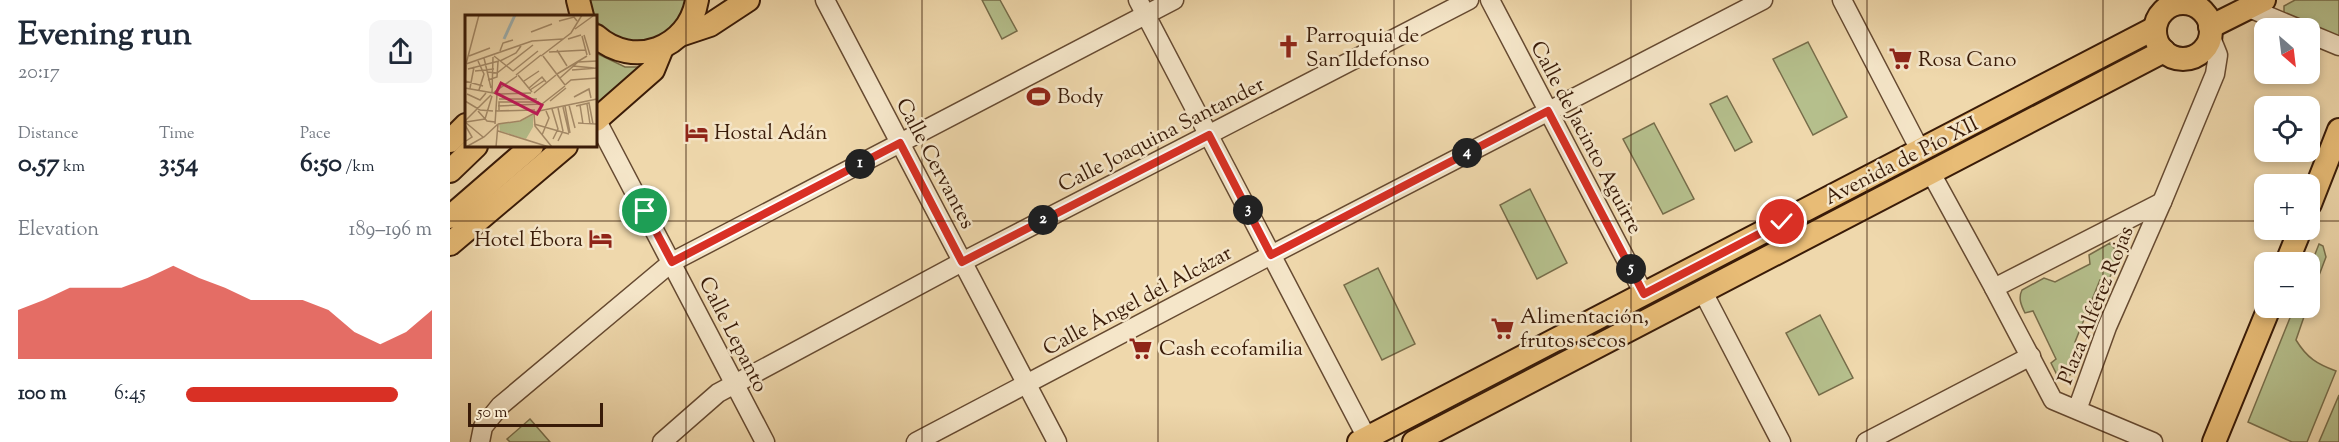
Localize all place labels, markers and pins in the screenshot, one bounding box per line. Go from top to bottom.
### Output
place label: Parroquia de San Ildefonso [1306,22,1430,76]
church icon: Parroquia de San Ildefonso [1275,34,1301,60]
supermarket icon: Rosa Cano [1887,46,1913,72]
place label: Rosa Cano [1918,46,2016,76]
sports icon: Body [1026,83,1052,109]
place label: Body [1057,83,1104,113]
hotel icon: Hostal Adán [683,119,709,145]
place label: Hostal Adán [714,119,828,149]
pin: 4 [1452,138,1482,168]
pin: 1 [845,149,875,179]
pin [619,185,670,236]
pin: 3 [1233,195,1263,225]
pin [1756,196,1807,247]
pin: 2 [1028,205,1058,235]
place label: Hotel Ébora [474,226,583,256]
hotel icon: Hotel Ébora [588,226,614,252]
pin: 5 [1616,254,1646,284]
place label: Alimentación, frutos secos [1520,303,1649,357]
supermarket icon: Alimentación, frutos secos [1489,315,1515,341]
supermarket icon: Cash ecofamilia [1128,335,1154,361]
place label: Cash ecofamilia [1159,335,1303,365]

